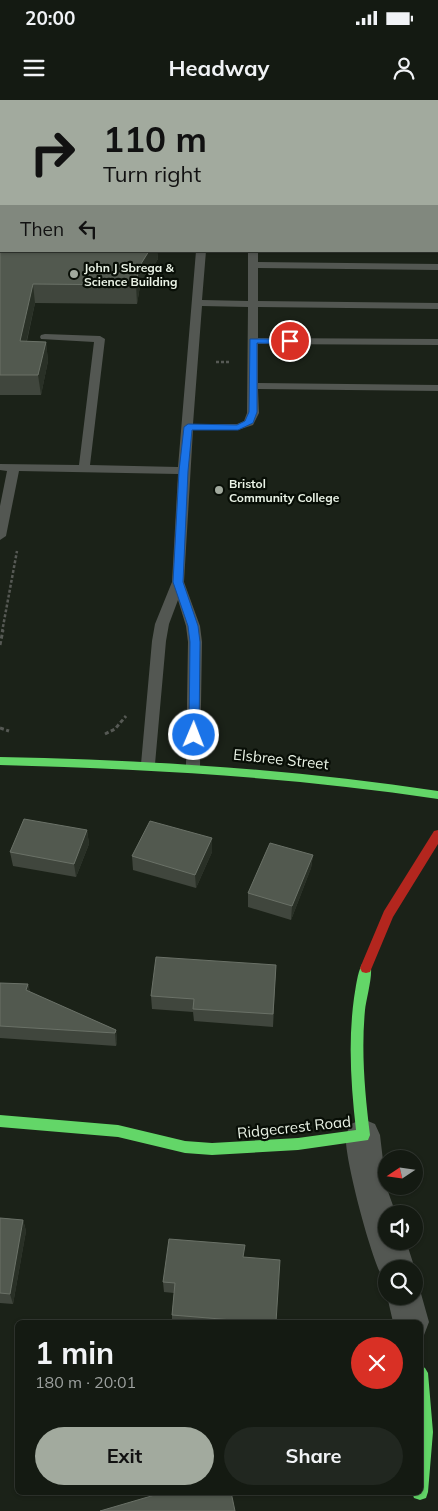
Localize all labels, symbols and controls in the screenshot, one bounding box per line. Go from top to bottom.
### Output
text: 20:00 [25,6,75,30]
icon: menu [20,54,48,82]
text: Headway [168,54,270,82]
icon: person [390,54,418,82]
text: 110 m [103,117,207,161]
icon: right [20,120,85,185]
text: Turn right [103,160,201,188]
icon: left [74,215,102,243]
text: Then [20,217,64,241]
place label: John J Sbrega & Science Building [84,260,178,289]
marker: John J Sbrega & Science Building [68,268,80,280]
pin [269,320,311,362]
icon: arrive [276,327,304,355]
place label: Bristol Community College [229,476,340,505]
marker: Bristol Community College [213,484,225,496]
position arrow [167,708,219,760]
street label: Elsbree Street [232,745,330,773]
street label: Ridgecrest Road [236,1112,352,1142]
north arrow [378,1150,422,1195]
map controls [378,1150,423,1305]
button: sound [378,1205,423,1250]
button: search [378,1260,423,1305]
text: 1 min [35,1334,114,1372]
button: close [351,1337,403,1389]
text: 180 m · 20:01 [35,1372,136,1392]
button: Exit [35,1427,214,1485]
button: Share [224,1427,403,1485]

